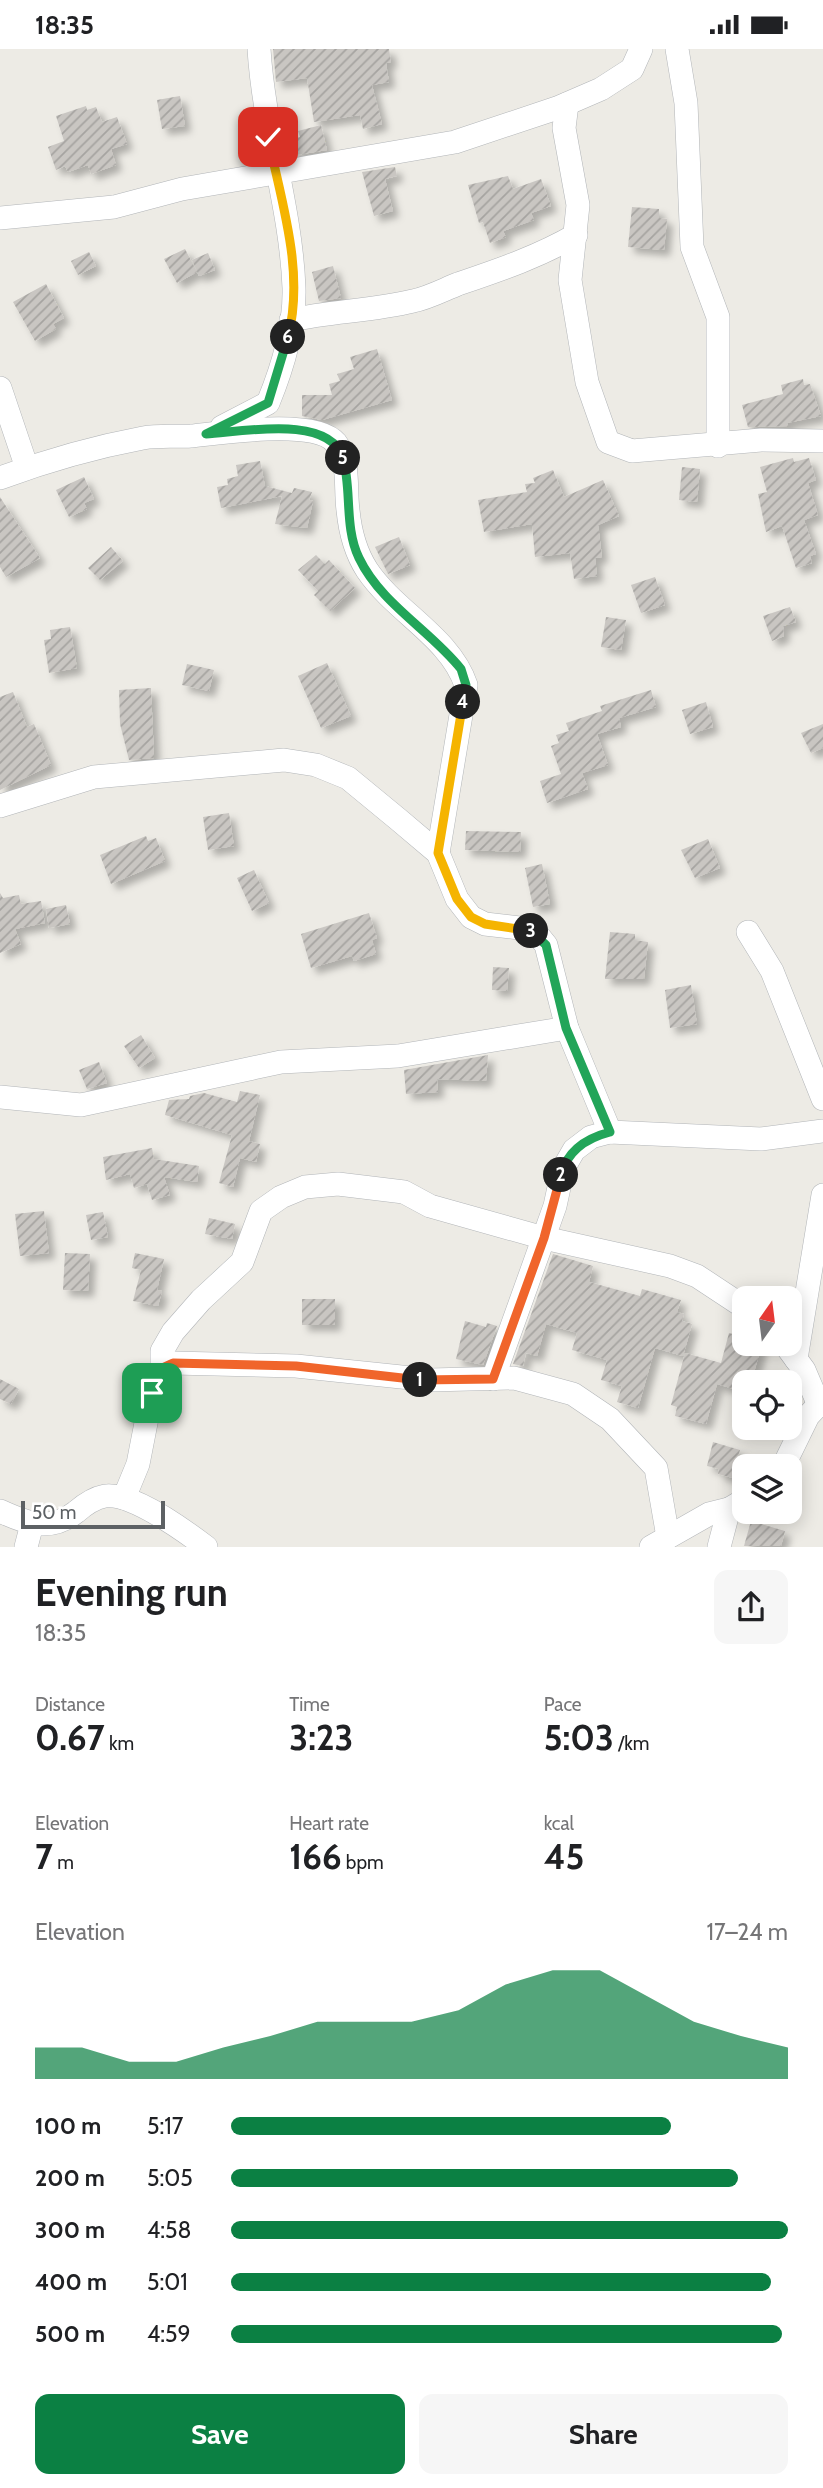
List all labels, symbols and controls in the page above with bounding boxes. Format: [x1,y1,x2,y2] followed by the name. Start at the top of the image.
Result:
[35,9,94,41] text: 18:35
[238,107,298,167] pin
[249,118,287,156] icon: check
[270,319,306,355] pin: 6
[282,325,293,348] text: 6
[326,441,360,475] pin: 5
[337,446,348,469] text: 5
[446,685,480,719] pin: 4
[457,690,468,713] text: 4
[514,913,548,949] pin: 3
[525,919,536,942] text: 3
[544,1157,578,1193] pin: 2
[555,1163,566,1186] text: 2
[732,1286,802,1356] north arrow
[732,1286,802,1524] map controls
[122,1363,182,1423] pin
[402,1363,438,1397] pin: 1
[416,1368,423,1391] text: 1
[732,1370,802,1440] button: locate
[133,1374,171,1412] icon: arrive
[732,1454,802,1524] button: layers
[21,1497,164,1529] scale bar
[32,1501,76,1524] text: 50 m
[35,1569,228,1616] text: Evening run
[714,1570,788,1644] button: share
[35,1619,86,1647] text: 18:35
[35,1693,105,1716] text: Distance
[289,1693,330,1716] text: Time
[544,1693,582,1716] text: Pace
[35,1716,105,1759] text: 0.67
[289,1716,353,1759] text: 3:23
[544,1716,614,1759] text: 5:03
[105,1732,134,1755] text: km
[614,1732,649,1755] text: /km
[35,1812,109,1835] text: Elevation
[289,1812,369,1835] text: Heart rate
[544,1812,574,1835] text: kcal
[35,1835,53,1878] text: 7
[289,1835,342,1878] text: 166
[544,1835,584,1878] text: 45
[53,1851,74,1874] text: m
[342,1851,384,1874] text: bpm
[35,1918,125,1946] text: Elevation
[707,1918,788,1946] text: 17–24 m
[35,2112,101,2140] text: 100 m
[147,2112,183,2140] text: 5:17
[35,2164,105,2192] text: 200 m
[147,2164,193,2192] text: 5:05
[35,2216,105,2244] text: 300 m
[147,2216,191,2244] text: 4:58
[35,2268,107,2296] text: 400 m
[147,2268,188,2296] text: 5:01
[35,2320,105,2348] text: 500 m
[147,2320,191,2348] text: 4:59
[35,2394,405,2474] button: Save
[419,2394,788,2474] button: Share

